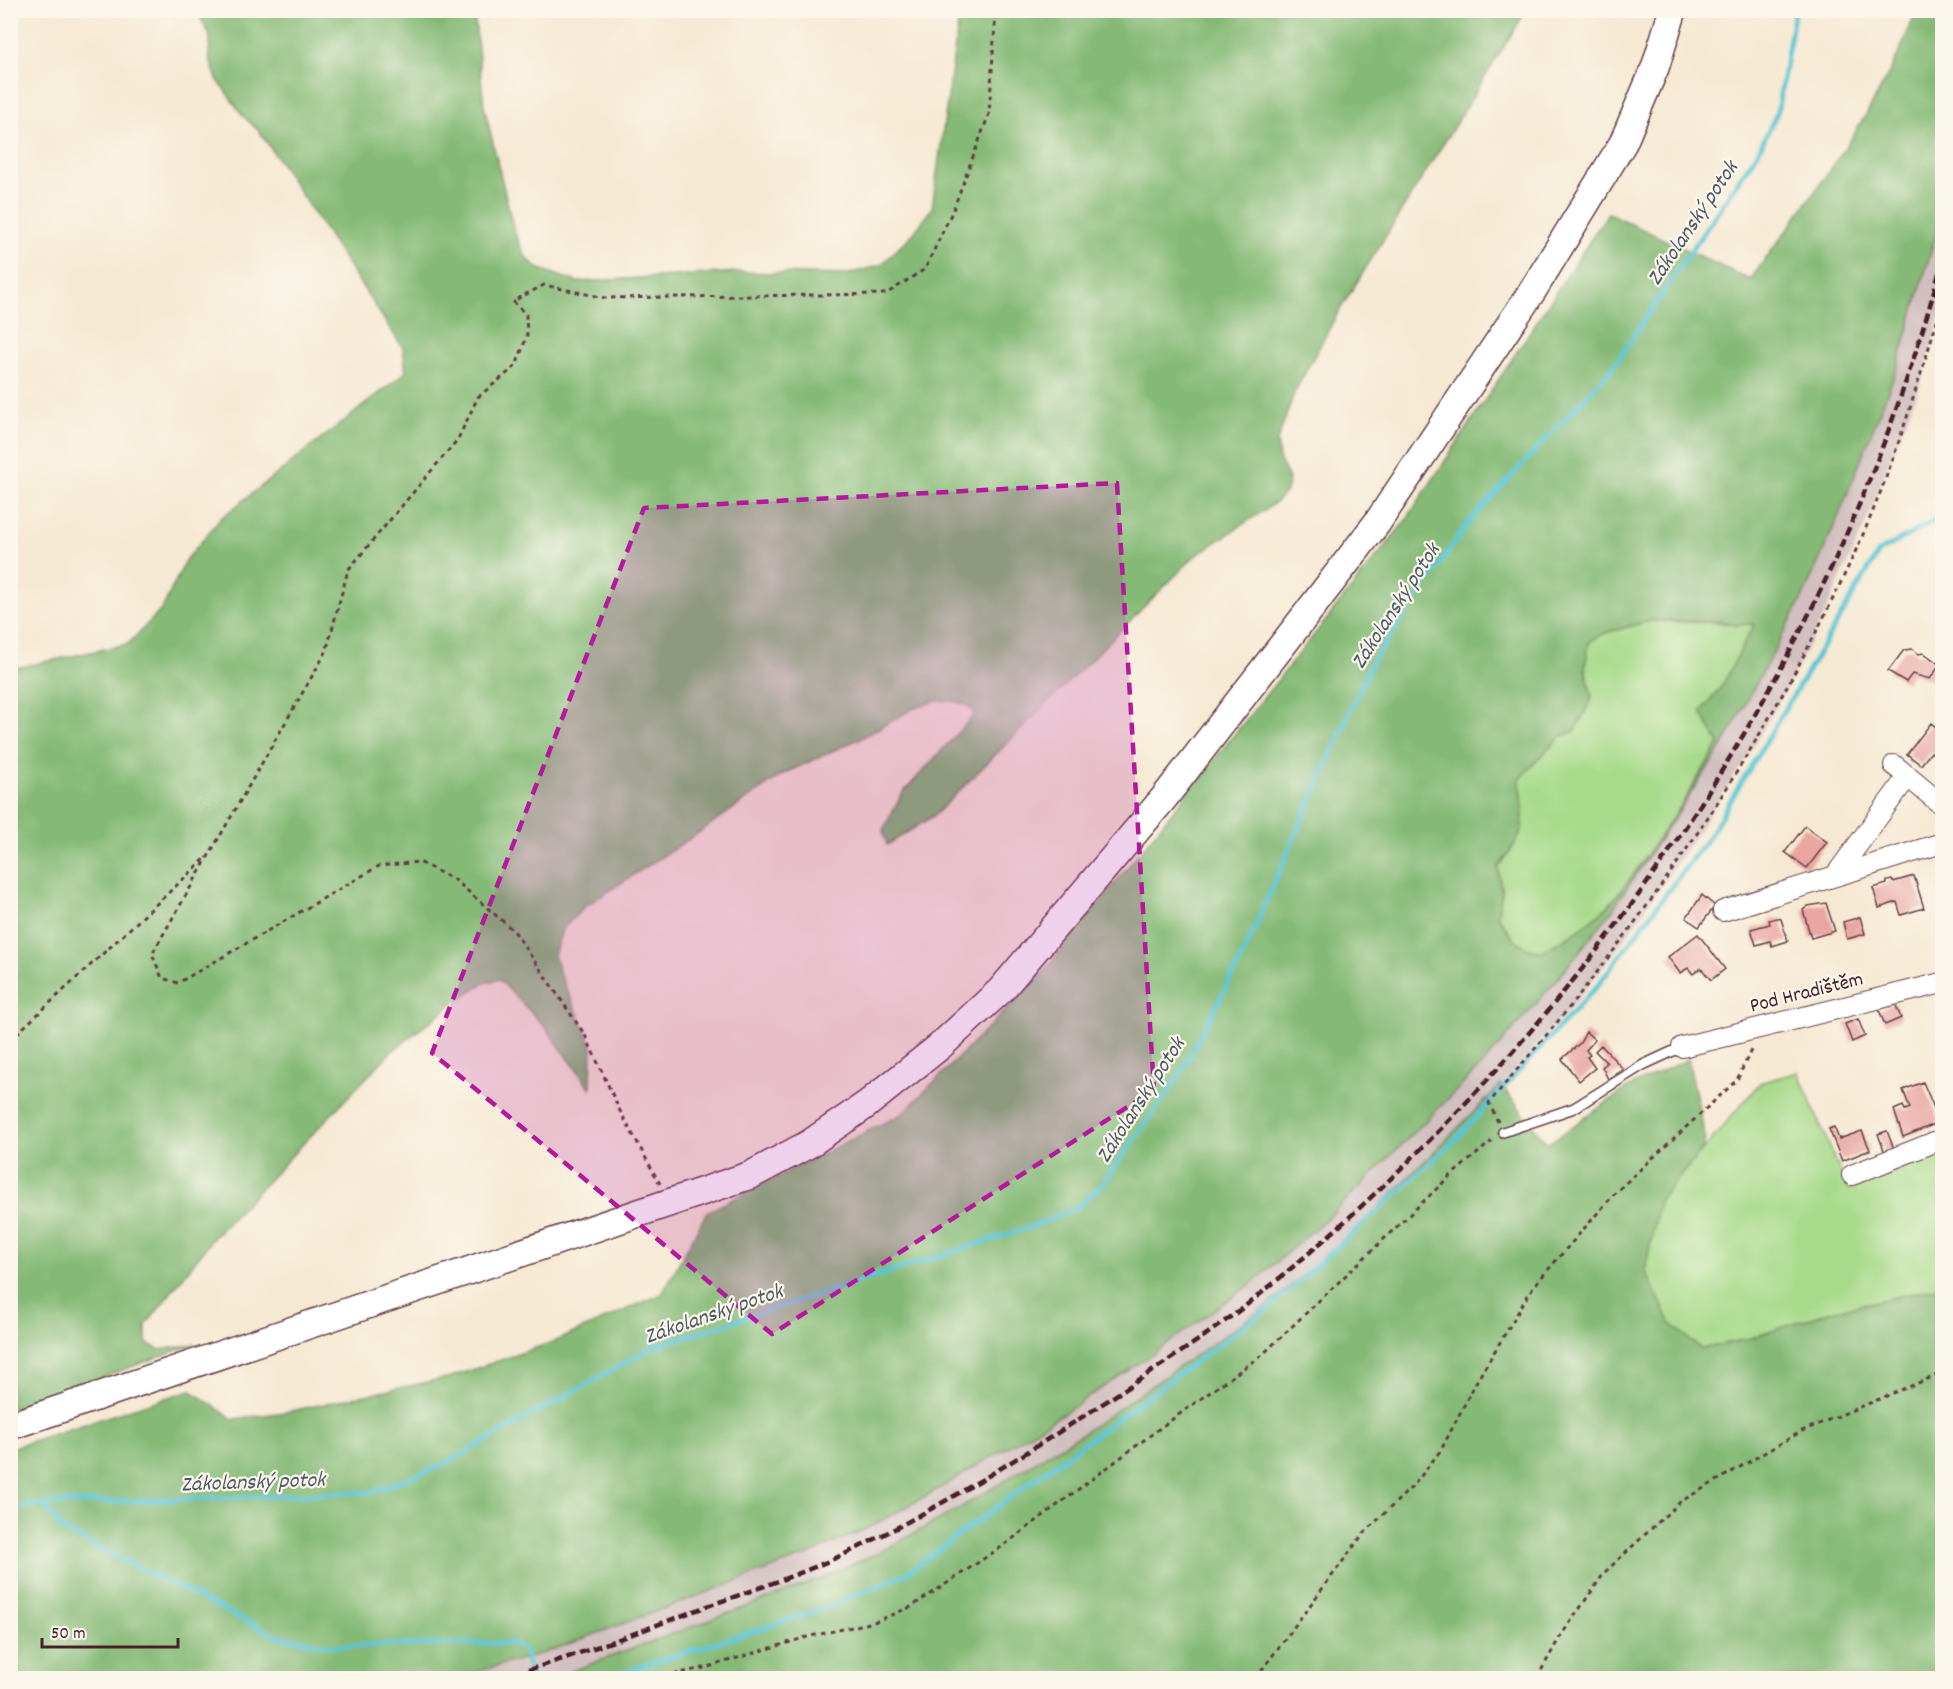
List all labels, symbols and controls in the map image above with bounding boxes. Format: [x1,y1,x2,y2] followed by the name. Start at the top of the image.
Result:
[1641,154,1748,292] water label: Zákolanský potok
[1345,536,1450,676] water label: Zákolanský potok
[1747,965,1867,1022] street label: Pod Hradištěm
[1090,1030,1195,1170] water label: Zákolanský potok
[641,1277,789,1353] water label: Zákolanský potok
[180,1465,328,1502] water label: Zákolanský potok
[42,1611,178,1649] scale bar
[51,1622,86,1647] text: 50 m

